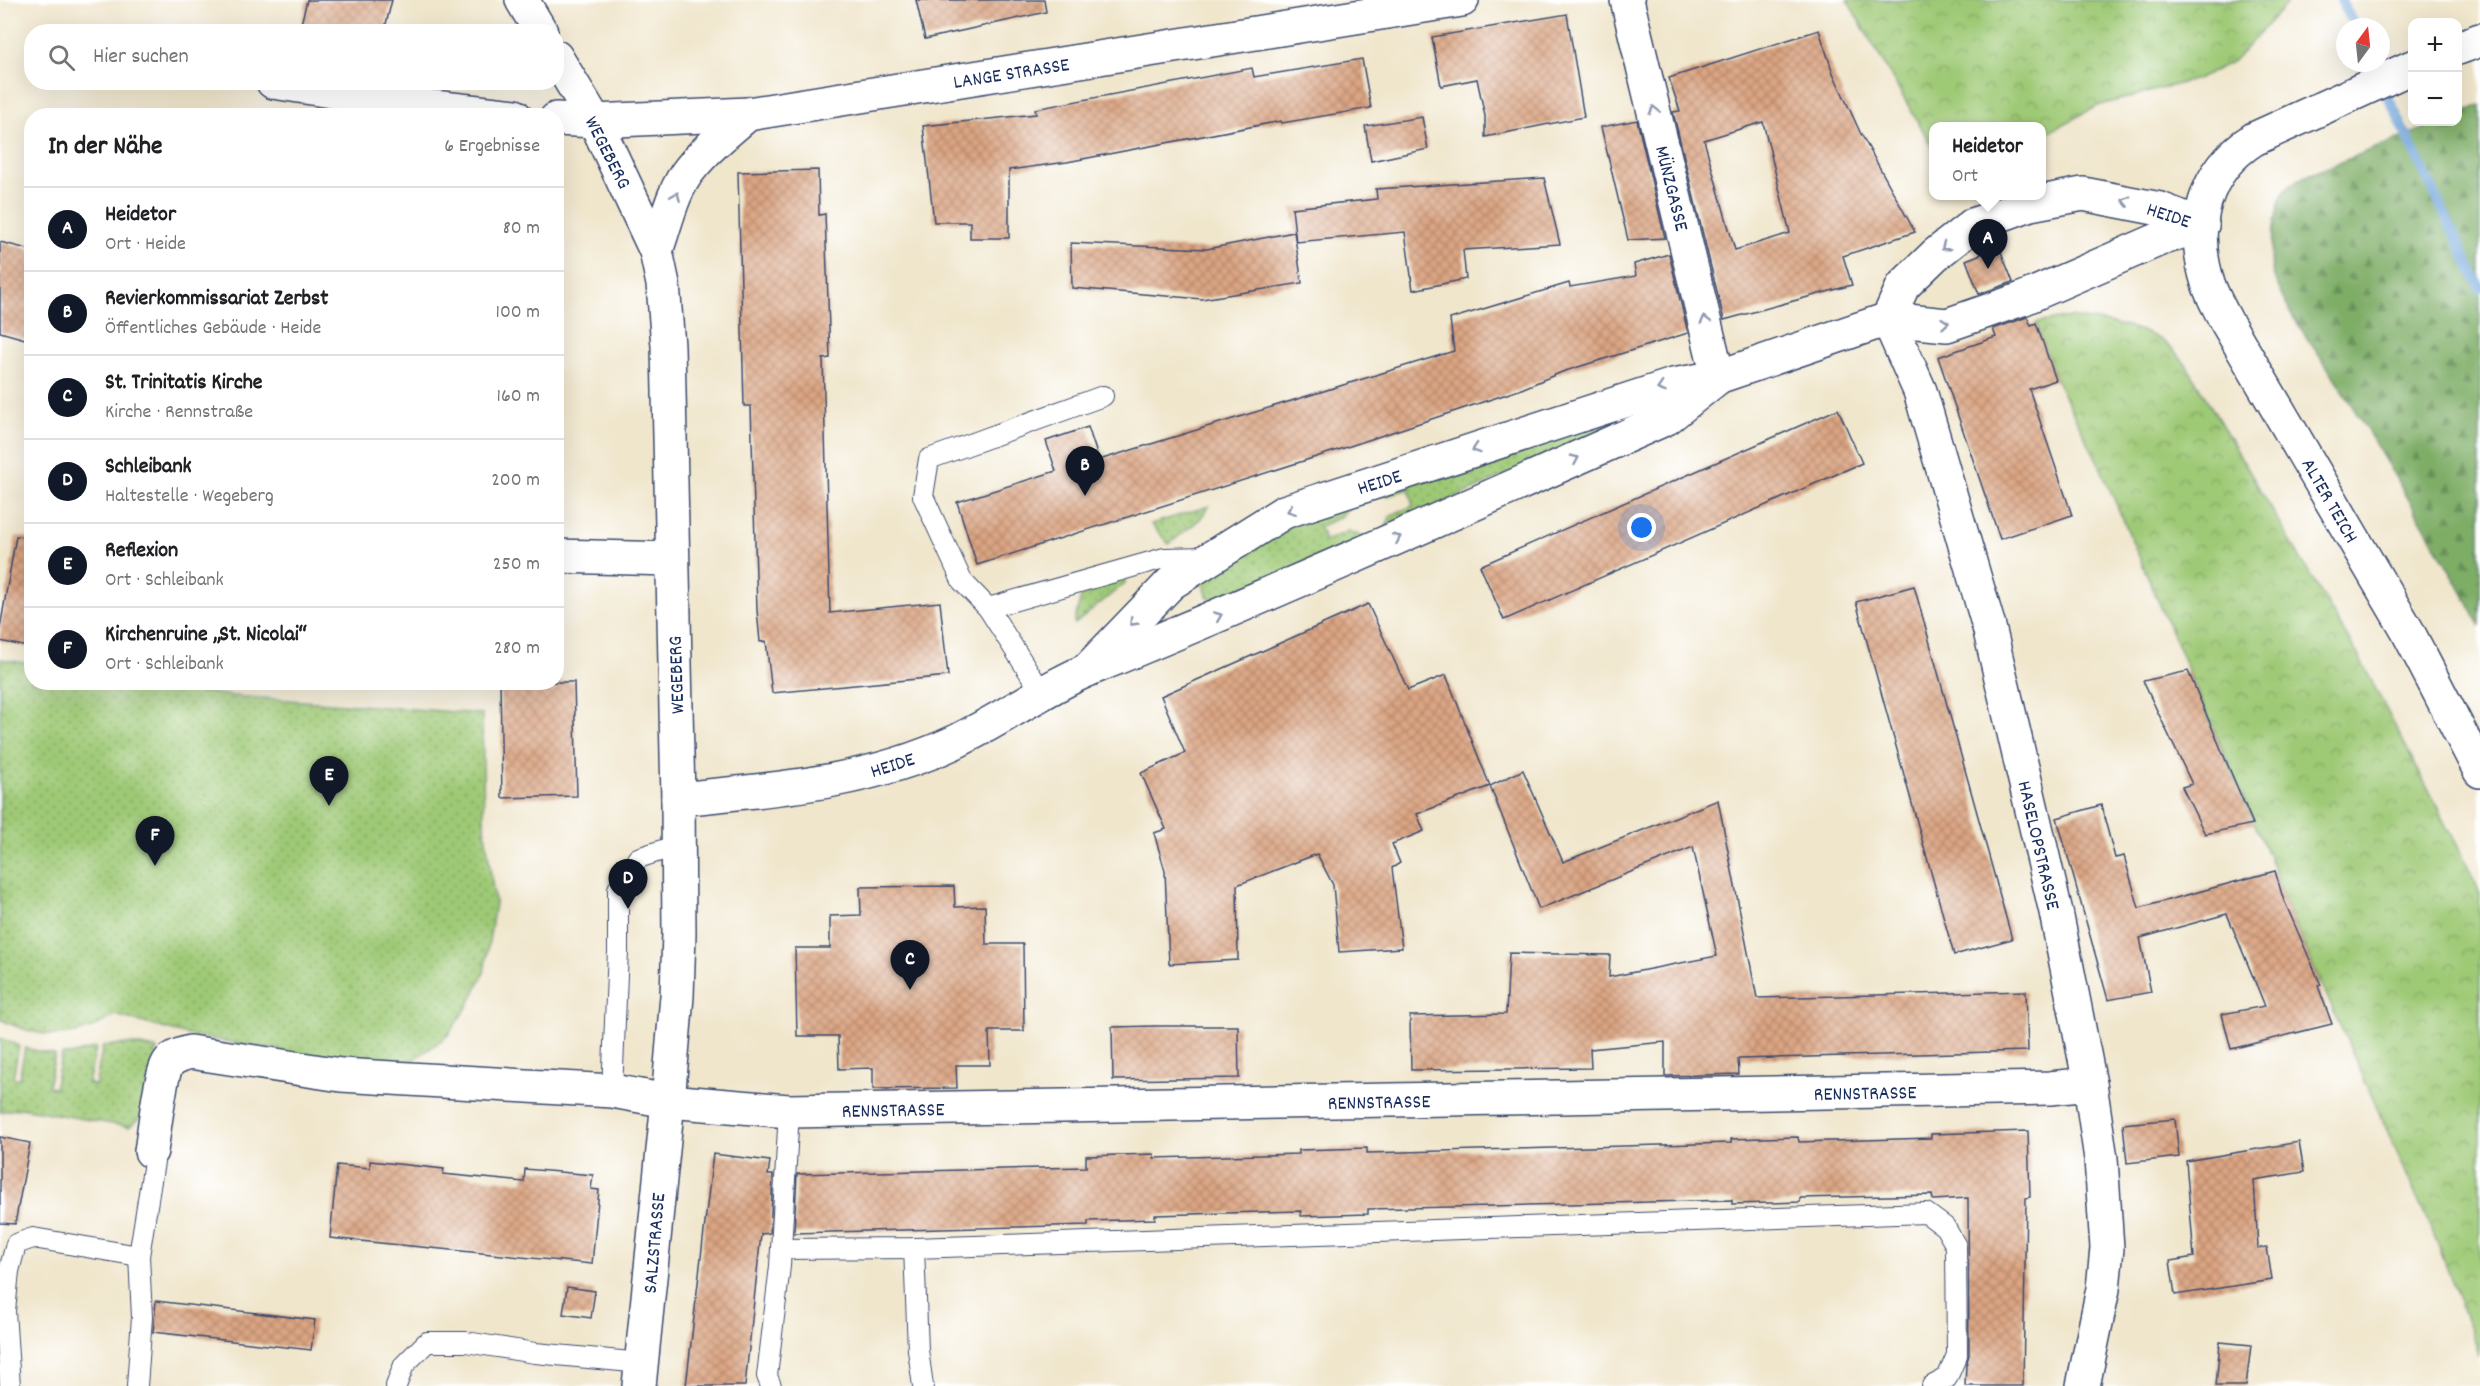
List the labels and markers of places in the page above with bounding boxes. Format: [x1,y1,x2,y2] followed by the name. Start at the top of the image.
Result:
[1968,220,2008,269] pin: A
[1066,446,1104,496] pin: B
[310,756,348,806] pin: E
[136,816,174,866] pin: F
[608,860,648,909] pin: D
[890,940,930,990] pin: C

